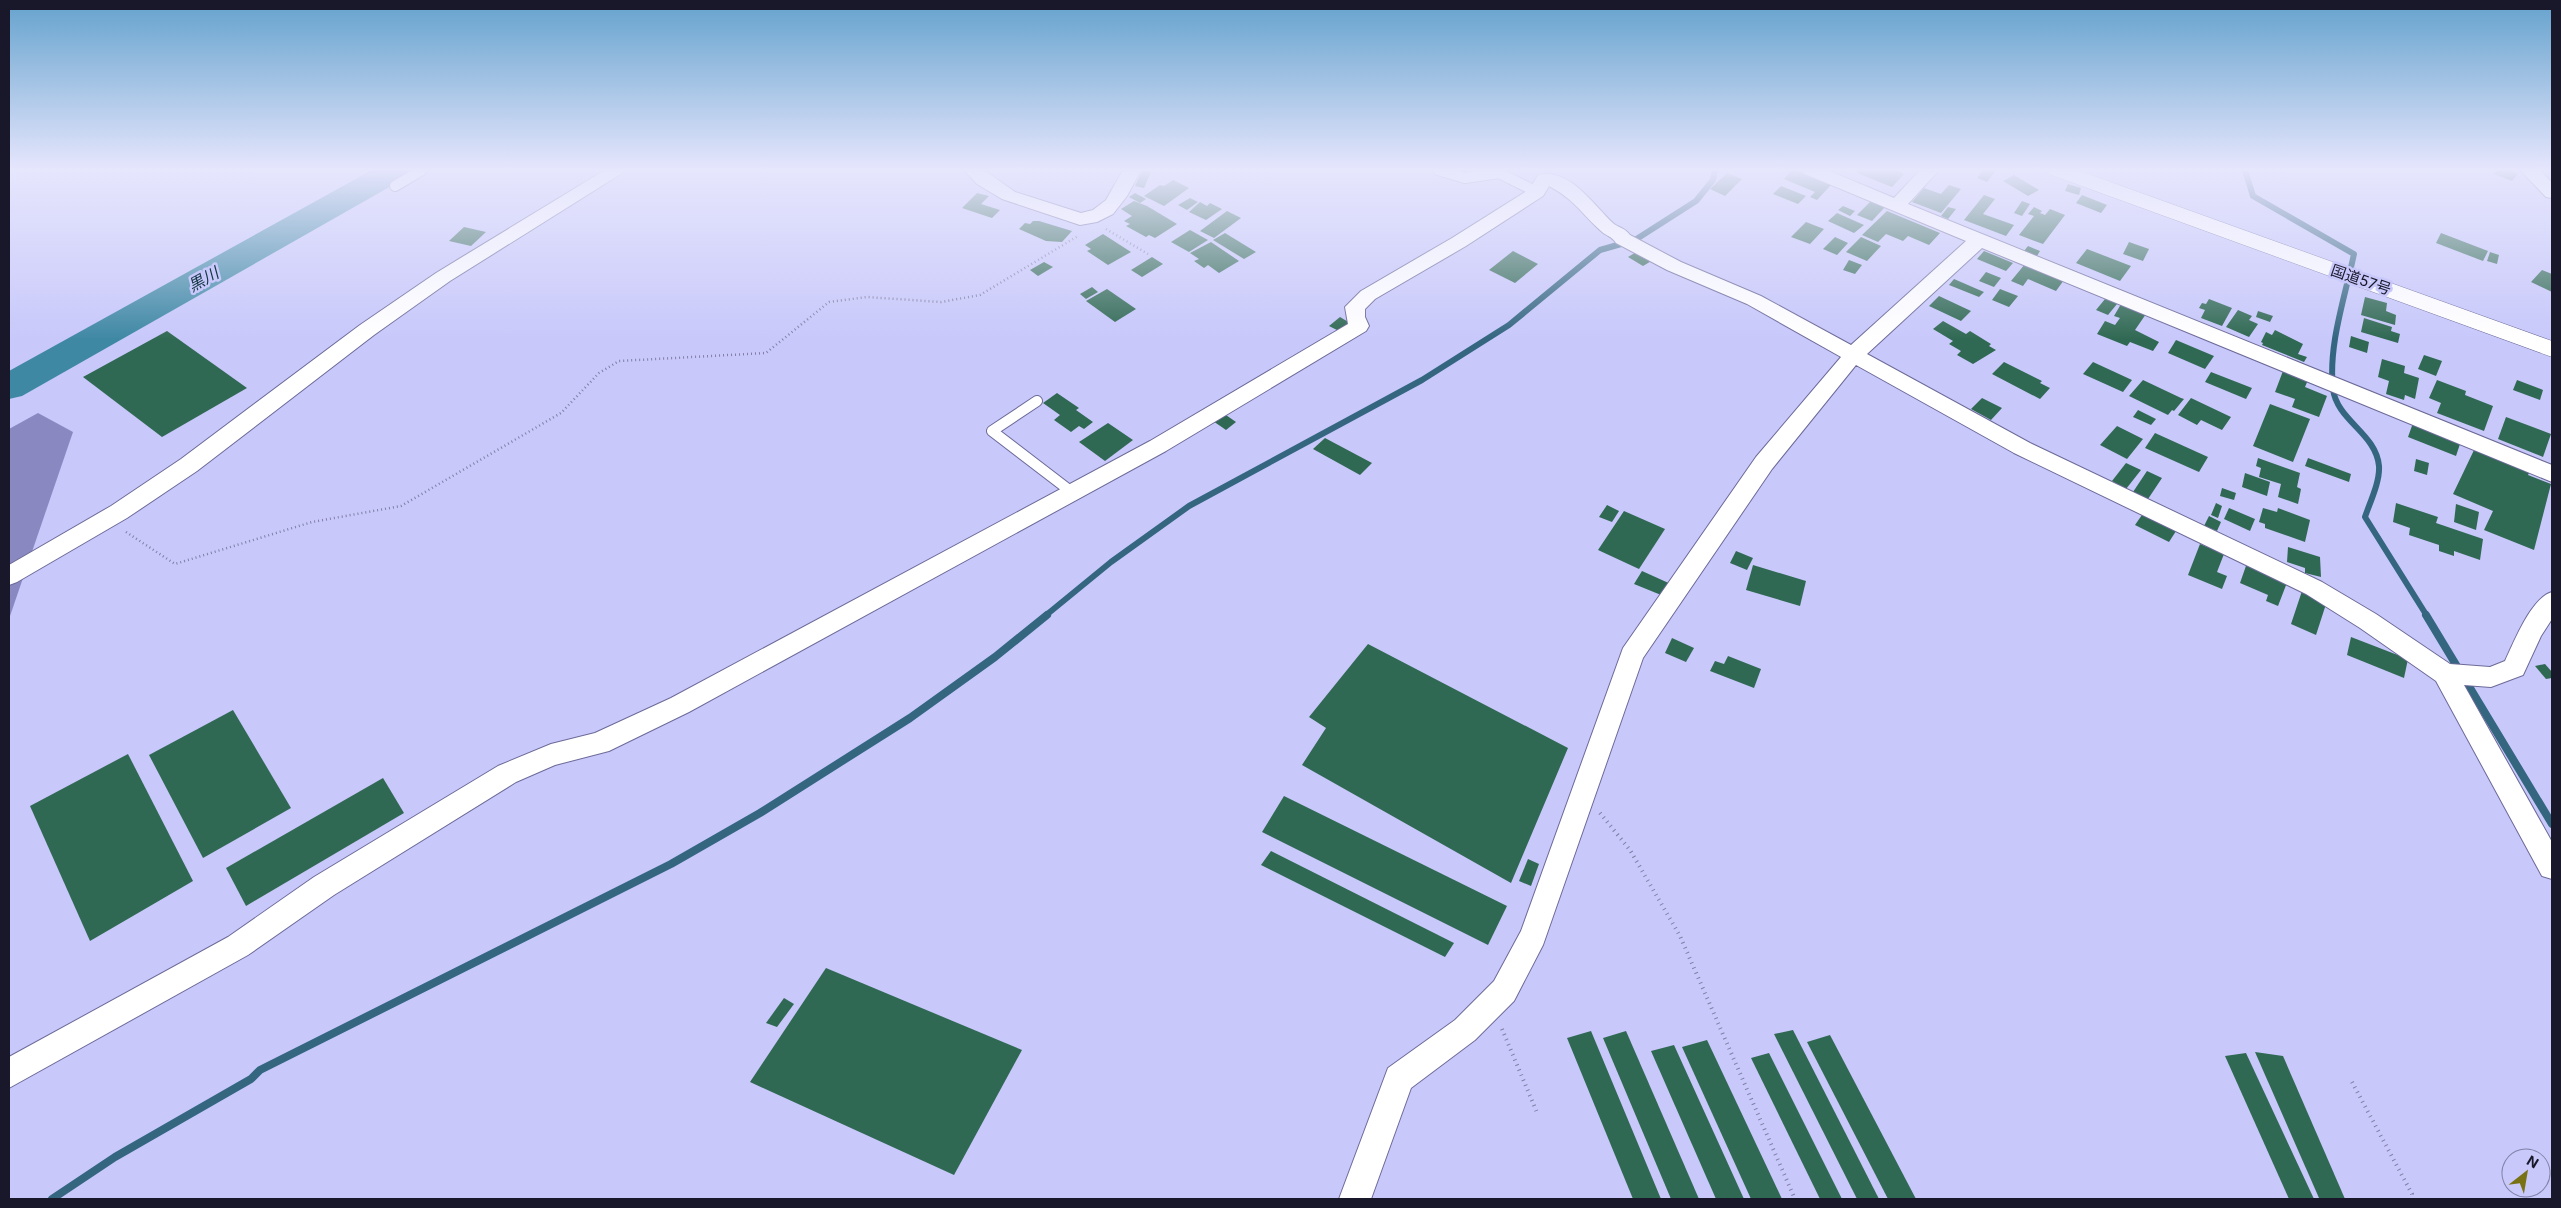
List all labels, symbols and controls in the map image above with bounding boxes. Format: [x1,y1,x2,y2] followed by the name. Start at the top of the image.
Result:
[2328,260,2394,299] street label: 国道57号
[184,262,224,296] water label: 黒川
[2501,1148,2551,1198] north arrow
[2524,1151,2542,1171] text: N

